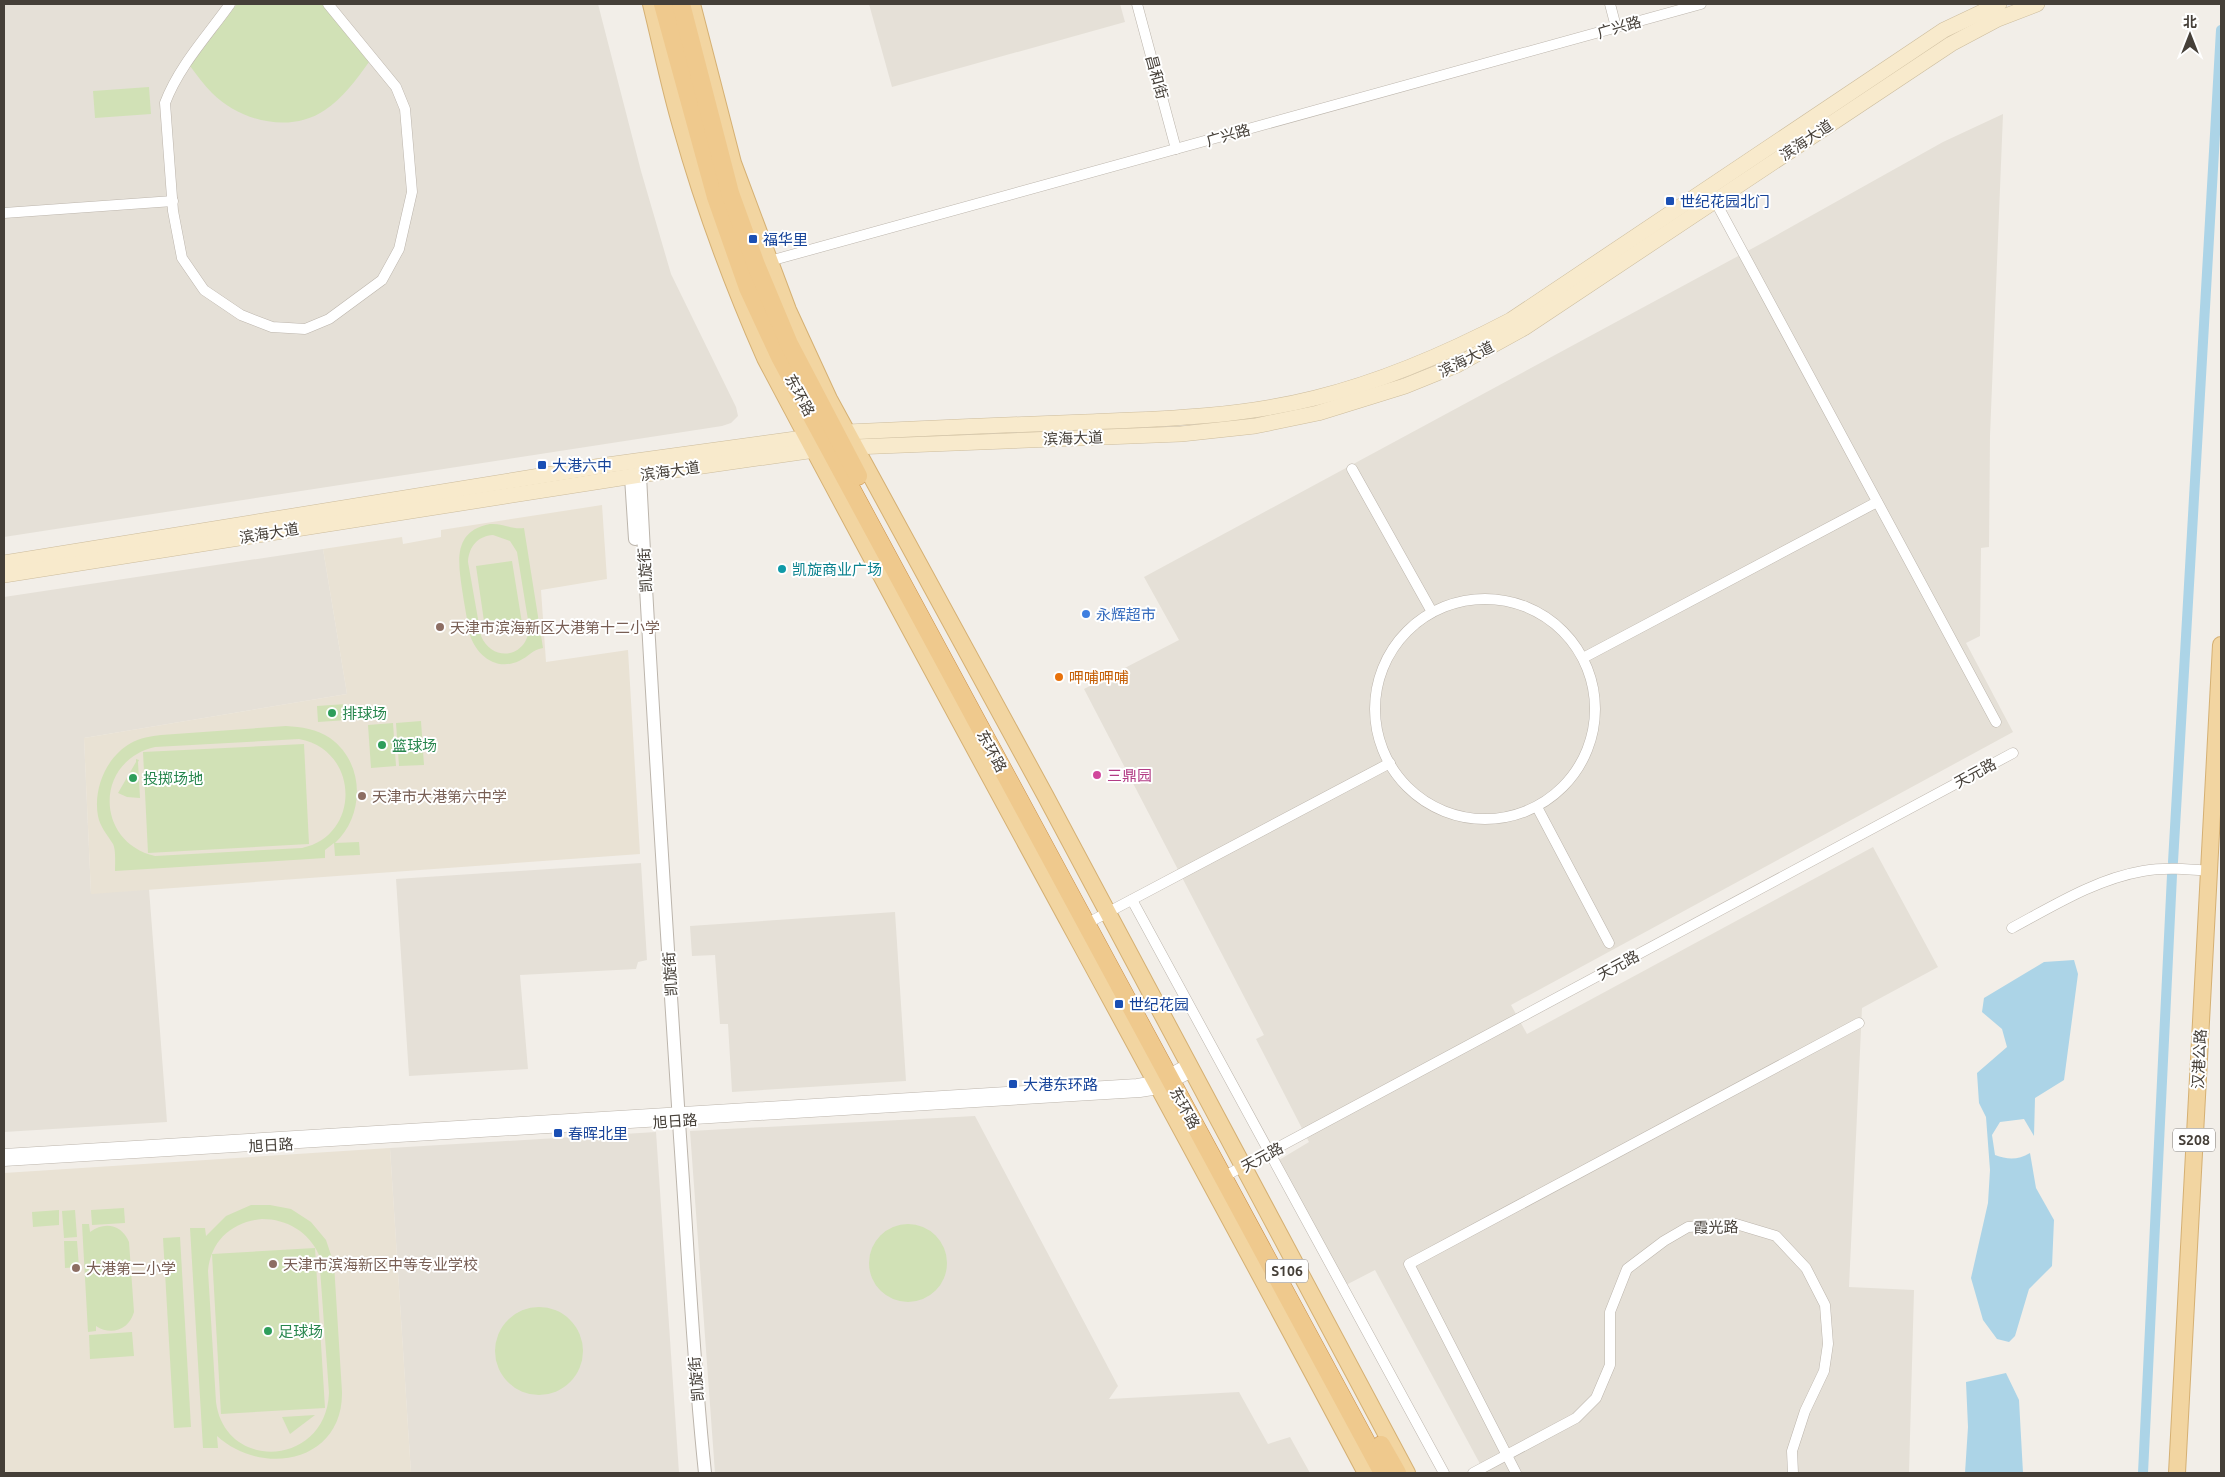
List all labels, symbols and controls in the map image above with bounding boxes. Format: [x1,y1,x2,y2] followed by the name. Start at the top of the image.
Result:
[2165,10,2215,60] north arrow
[1595,13,1643,41] street label: 广兴路
[2183,14,2197,30] text: 北
[1143,53,1171,101] street label: 昌和街
[1776,116,1836,164] street label: 滨海大道
[1204,121,1252,149] street label: 广兴路
[1680,193,1770,210] place label: 世纪花园北门
[1664,195,1676,207] marker: 世纪花园北门
[763,231,808,248] place label: 福华里
[747,233,759,245] marker: 福华里
[1435,338,1497,380] street label: 滨海大道
[782,371,818,419] street label: 东环路
[1043,428,1103,448] street label: 滨海大道
[552,457,612,474] place label: 大港六中
[639,458,701,484] street label: 滨海大道
[536,459,548,471] marker: 大港六中
[238,520,300,546] street label: 滨海大道
[635,547,655,593] street label: 凯旋街
[792,561,882,578] place label: 凯旋商业广场
[776,563,788,575] marker: 凯旋商业广场
[1096,606,1156,623] place label: 永辉超市
[1080,608,1092,620] marker: 永辉超市
[450,619,660,636] place label: 天津市滨海新区大港第十二小学
[434,621,446,633] marker: 天津市滨海新区大港第十二小学
[1069,669,1129,686] place label: 呷哺呷哺
[1053,671,1065,683] marker: 呷哺呷哺
[342,705,387,722] place label: 排球场
[326,707,338,719] marker: 排球场
[974,727,1010,775] street label: 东环路
[392,737,437,754] place label: 篮球场
[376,739,388,751] marker: 篮球场
[1951,755,1999,791] street label: 天元路
[1107,767,1152,784] place label: 三鼎园
[1091,769,1103,781] marker: 三鼎园
[143,770,203,787] place label: 投掷场地
[127,772,139,784] marker: 投掷场地
[372,788,507,805] place label: 天津市大港第六中学
[356,790,368,802] marker: 天津市大港第六中学
[1594,947,1642,983] street label: 天元路
[660,951,680,997] street label: 凯旋街
[1129,996,1189,1013] place label: 世纪花园
[1113,998,1125,1010] marker: 世纪花园
[2189,1029,2209,1089] street label: 汉港公路
[1023,1076,1098,1093] place label: 大港东环路
[1007,1078,1019,1090] marker: 大港东环路
[1167,1084,1203,1132] street label: 东环路
[652,1111,698,1131] street label: 旭日路
[568,1125,628,1142] place label: 春晖北里
[552,1127,564,1139] marker: 春晖北里
[2173,1128,2215,1152] road number: S208
[248,1135,294,1155] street label: 旭日路
[1238,1139,1286,1175] street label: 天元路
[1693,1218,1739,1236] street label: 霞光路
[283,1256,478,1273] place label: 天津市滨海新区中等专业学校
[267,1258,279,1270] marker: 天津市滨海新区中等专业学校
[86,1260,176,1277] place label: 大港第二小学
[1266,1260,1308,1282] road number: S106
[70,1262,82,1274] marker: 大港第二小学
[278,1323,323,1340] place label: 足球场
[262,1325,274,1337] marker: 足球场
[686,1356,706,1402] street label: 凯旋街

